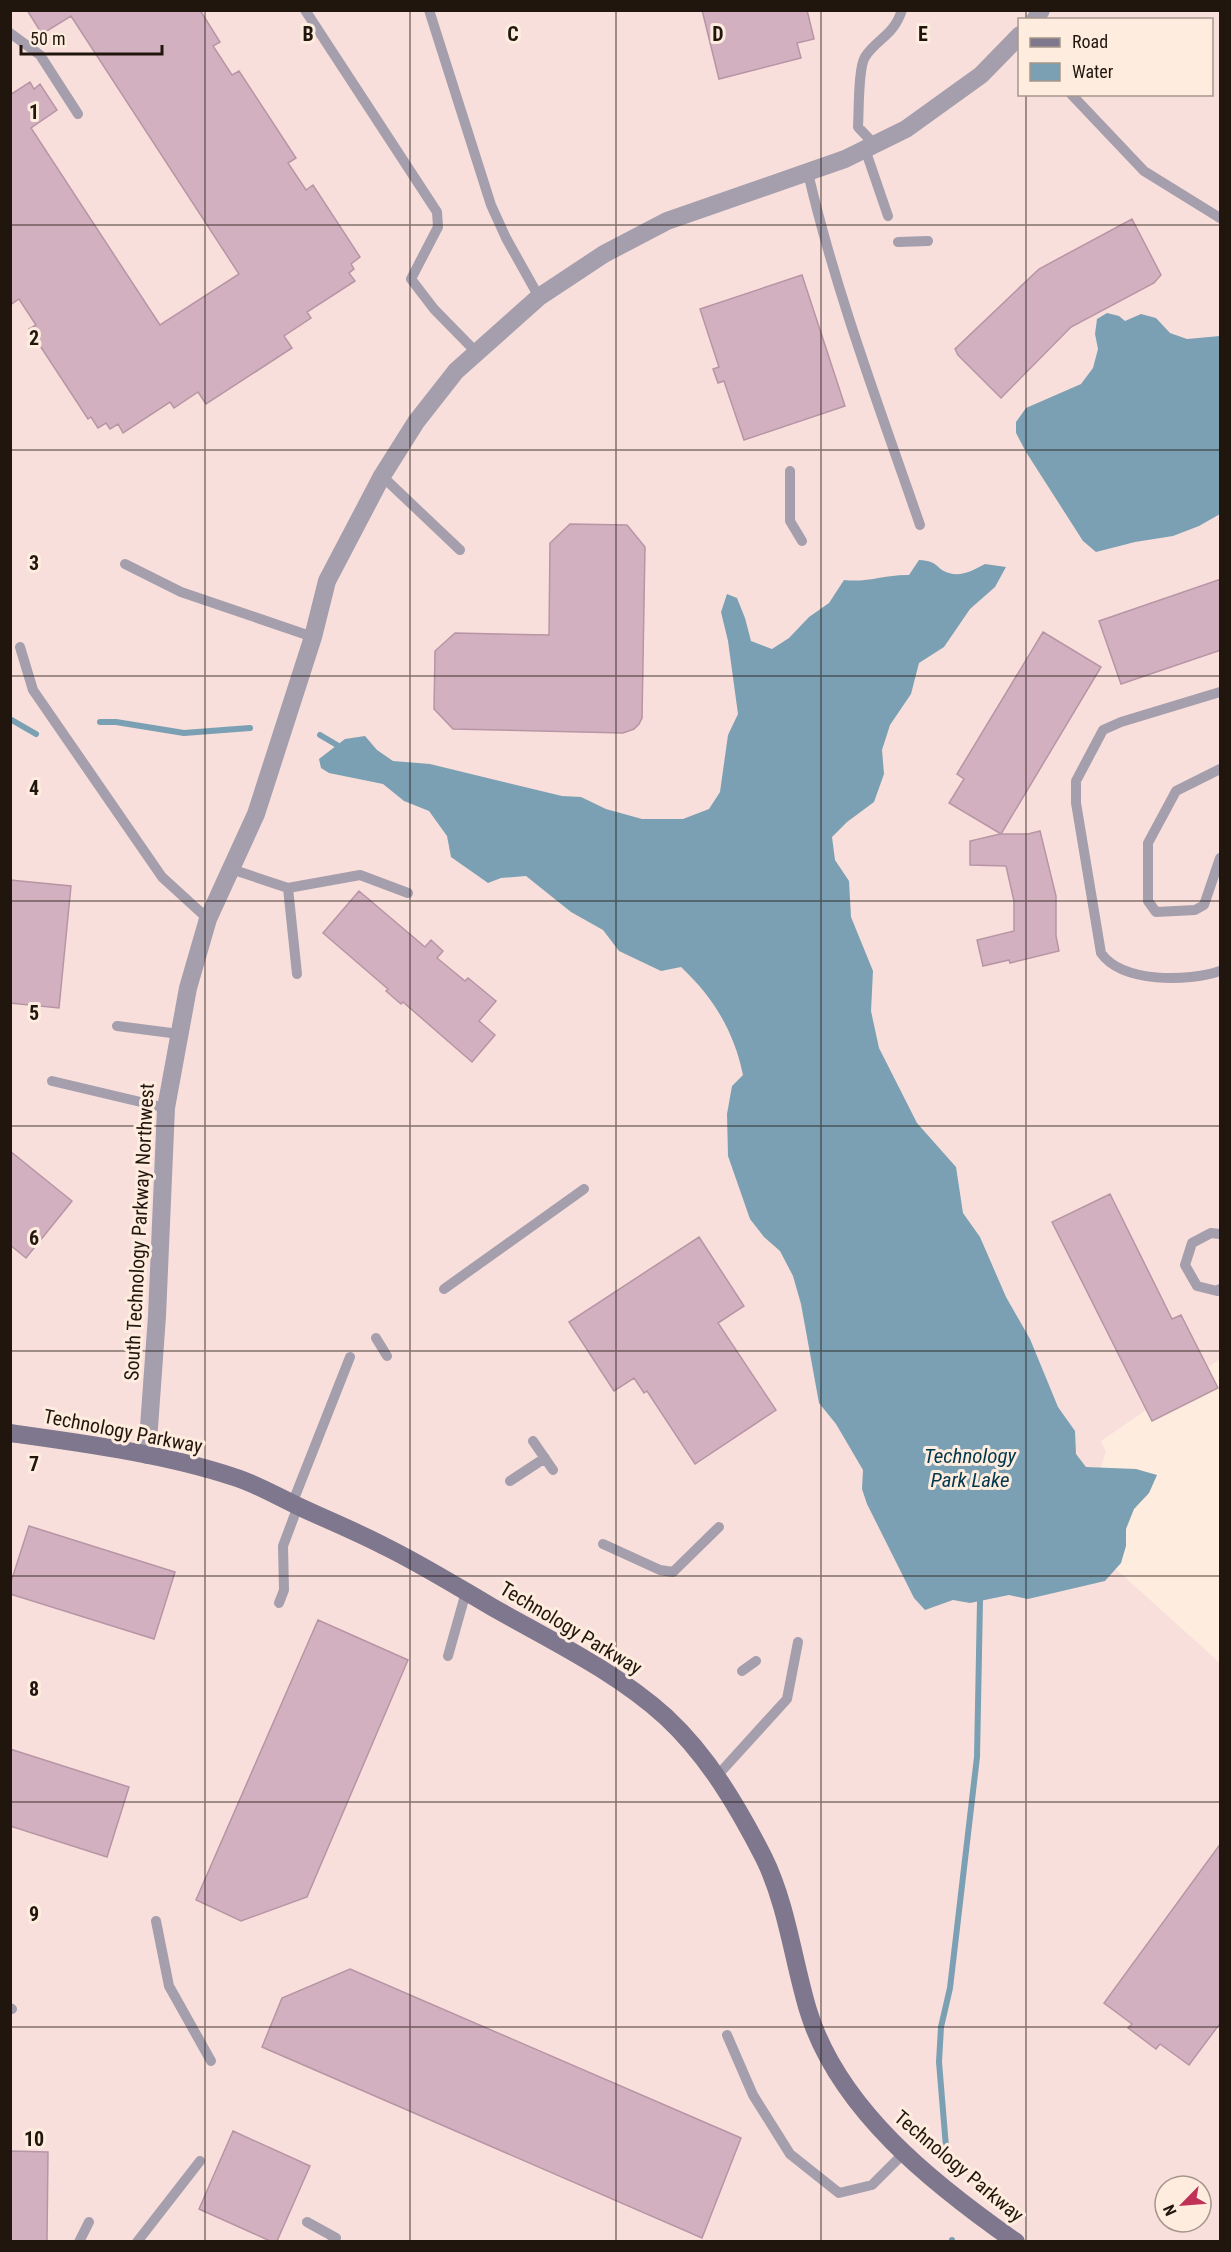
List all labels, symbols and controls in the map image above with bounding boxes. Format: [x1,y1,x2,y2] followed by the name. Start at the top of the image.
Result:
[21,18,162,56] scale bar
[1018,18,1213,96] legend
[302,22,314,46] text: B
[507,22,519,46] text: C
[712,22,724,46] text: D
[918,22,928,46] text: E
[30,28,65,49] text: 50 m
[1072,31,1108,52] text: Road
[1072,61,1114,82] text: Water
[29,100,39,124] text: 1
[29,326,39,350] text: 2
[29,551,39,575] text: 3
[29,776,39,800] text: 4
[29,1001,39,1025] text: 5
[119,1083,159,1381] street label: South Technology Parkway Northwest
[29,1226,39,1250] text: 6
[42,1404,204,1458] street label: Technology Parkway
[924,1444,1016,1492] water label: Technology Park Lake
[29,1452,39,1476] text: 7
[496,1576,646,1680] street label: Technology Parkway
[29,1677,39,1701] text: 8
[29,1902,39,1926] text: 9
[890,2105,1028,2227] street label: Technology Parkway
[24,2127,44,2151] text: 10
[1153,2174,1213,2234] north arrow
[1159,2202,1181,2219] text: N

